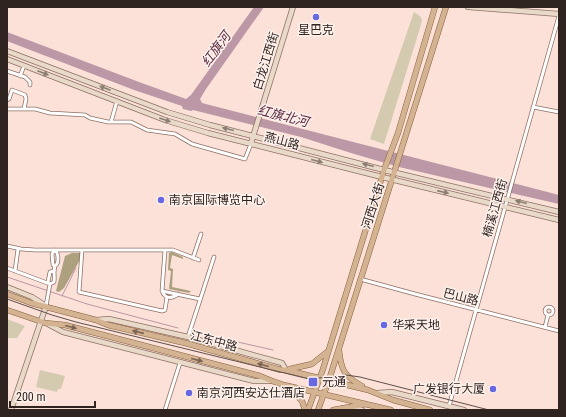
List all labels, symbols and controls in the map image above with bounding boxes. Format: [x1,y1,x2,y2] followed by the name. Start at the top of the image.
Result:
[311,12,321,22] marker: 星巴克
[298,23,334,37] place label: 星巴克
[198,26,235,69] water label: 红旗河
[251,30,281,92] street label: 白龙江西街
[38,70,50,76] one-way arrow
[99,85,111,91] one-way arrow
[256,102,313,130] water label: 红旗北河
[159,117,171,123] one-way arrow
[222,126,234,132] one-way arrow
[263,130,301,152] street label: 燕山路
[311,158,324,164] one-way arrow
[361,162,374,168] one-way arrow
[480,177,510,239] street label: 楠溪江西街
[359,181,387,231] street label: 河西大街
[437,189,450,195] one-way arrow
[169,193,265,207] place label: 南京国际博览中心
[156,195,166,205] marker: 南京国际博览中心
[515,199,527,205] one-way arrow
[442,286,480,308] street label: 巴山路
[392,318,440,332] place label: 华采天地
[379,320,389,330] marker: 华采天地
[65,324,78,330] one-way arrow
[189,328,239,354] street label: 江东中路
[131,329,143,335] one-way arrow
[191,357,203,363] one-way arrow
[257,362,269,368] one-way arrow
[322,375,346,389] place label: 元通
[307,376,319,388] marker: 元通
[413,382,485,396] place label: 广发银行大厦
[10,383,95,409] scale bar
[488,384,498,394] marker: 广发银行大厦
[197,386,305,400] place label: 南京河西安达仕酒店
[184,388,194,398] marker: 南京河西安达仕酒店
[16,390,46,404] text: 200 m

